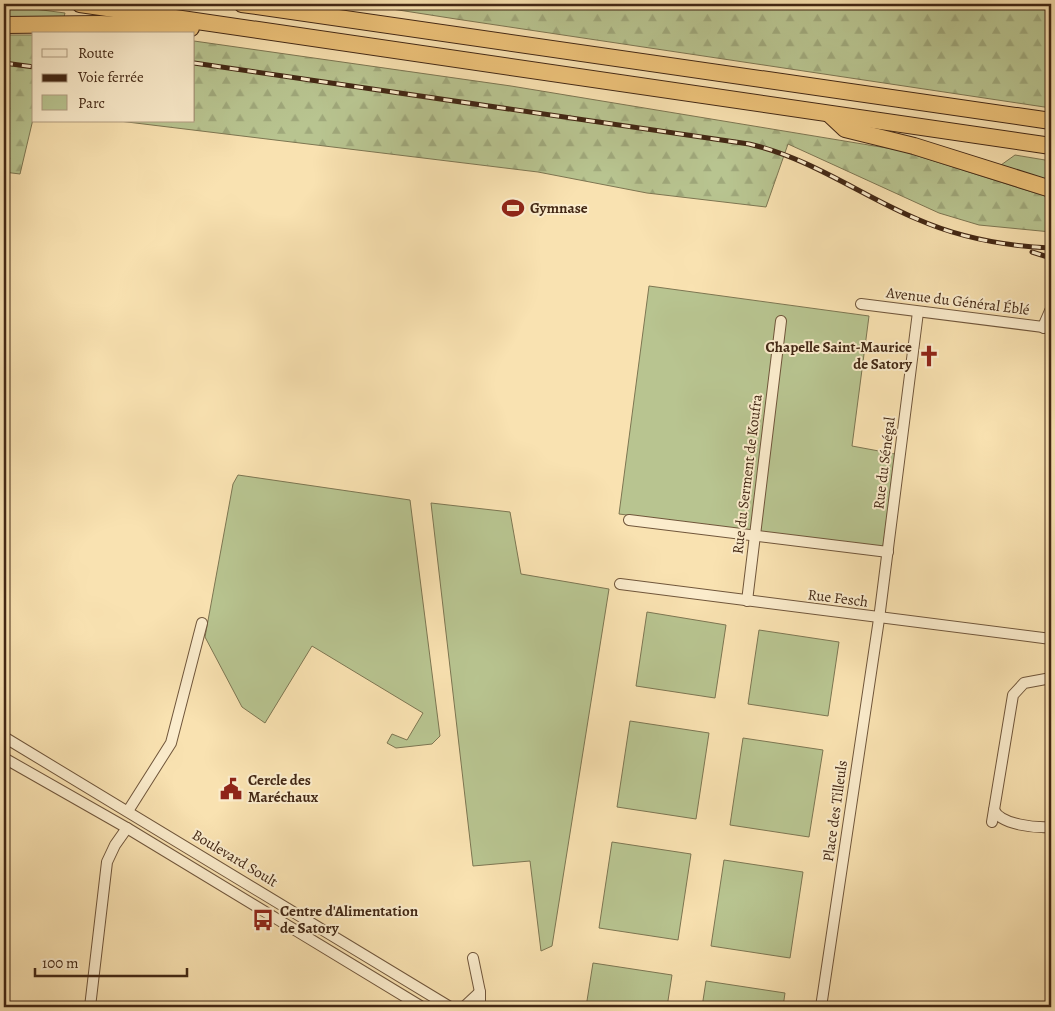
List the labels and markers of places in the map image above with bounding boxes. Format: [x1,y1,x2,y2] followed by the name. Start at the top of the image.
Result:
[500,195,526,221] sports icon: Gymnase
[530,198,588,218] place label: Gymnase
[766,337,913,374] place label: Chapelle Saint-Maurice de Satory
[916,343,942,369] church icon: Chapelle Saint-Maurice de Satory
[248,770,319,807] place label: Cercle des Maréchaux
[218,776,244,802] public building icon: Cercle des Maréchaux
[280,901,419,938] place label: Centre d'Alimentation de Satory
[250,907,276,933] bus stop icon: Centre d'Alimentation de Satory

